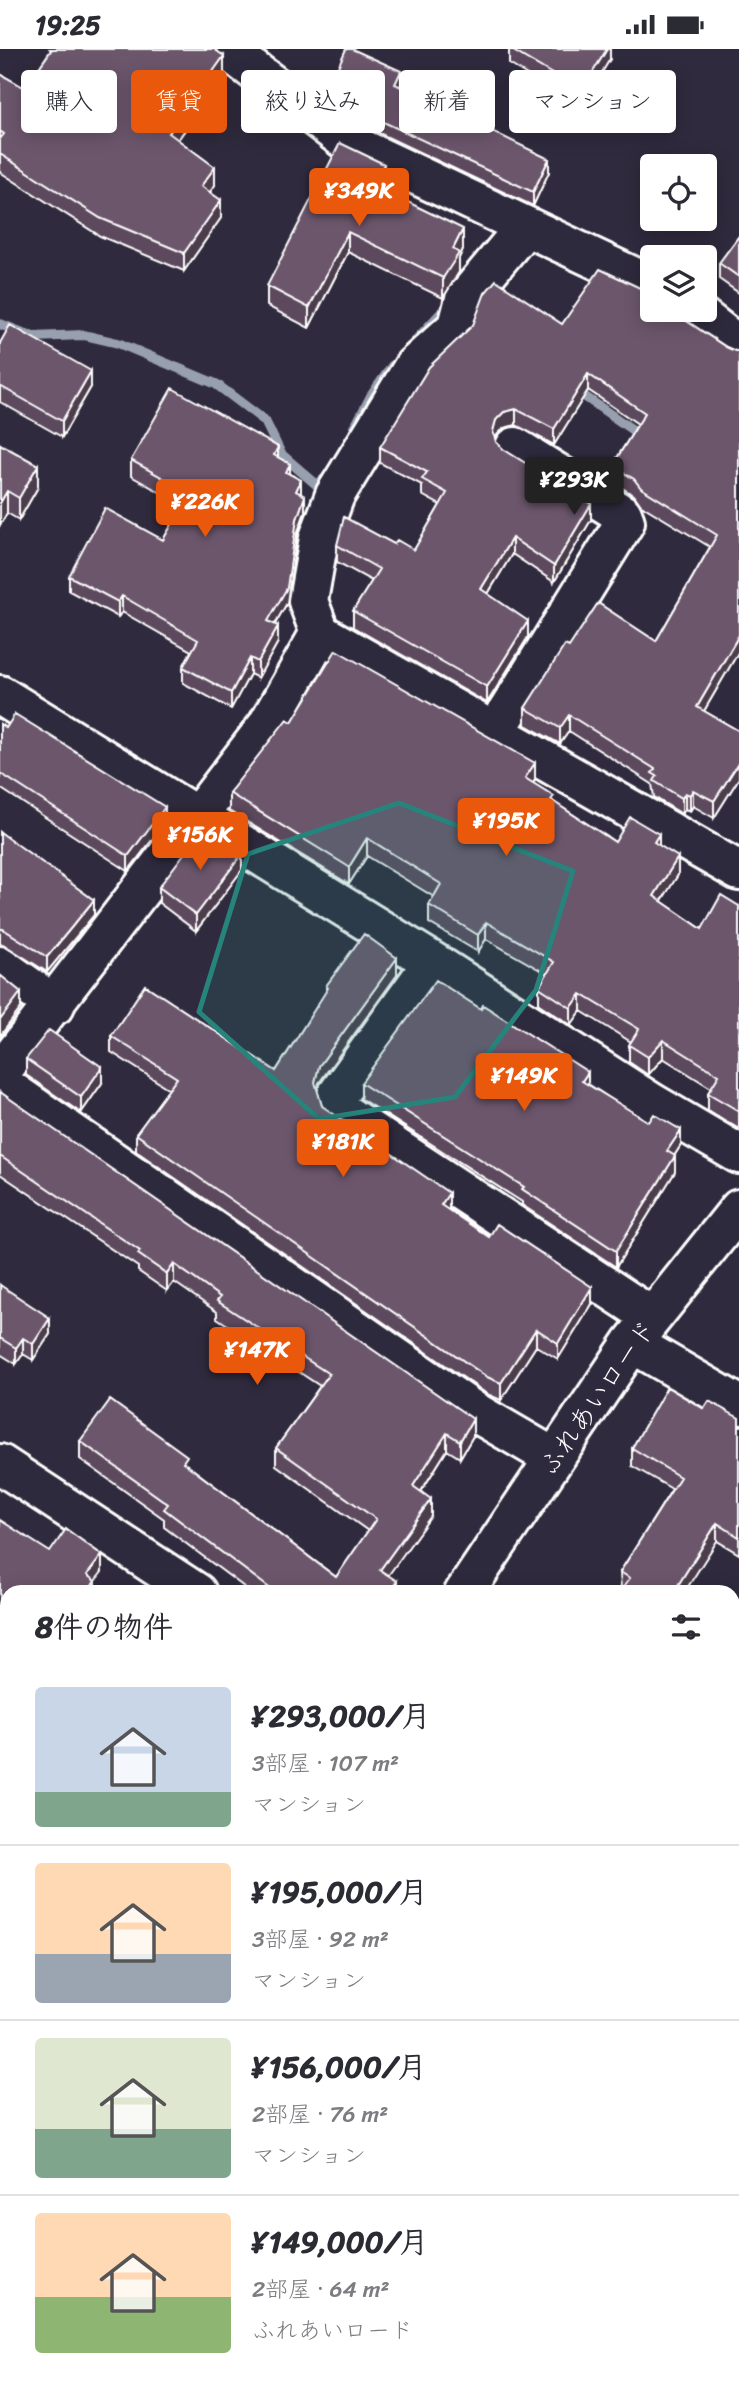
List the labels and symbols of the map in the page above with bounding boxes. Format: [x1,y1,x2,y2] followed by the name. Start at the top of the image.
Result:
[310,169,408,228] pin: ¥349K
[525,457,623,517] pin: ¥293K
[156,479,254,539] pin: ¥226K
[457,799,555,858] pin: ¥195K
[151,813,249,872] pin: ¥156K
[475,1053,573,1113] pin: ¥149K
[294,1119,392,1179] pin: ¥181K
[526,1309,668,1485] street label: ふれあいロード
[208,1327,306,1387] pin: ¥147K

